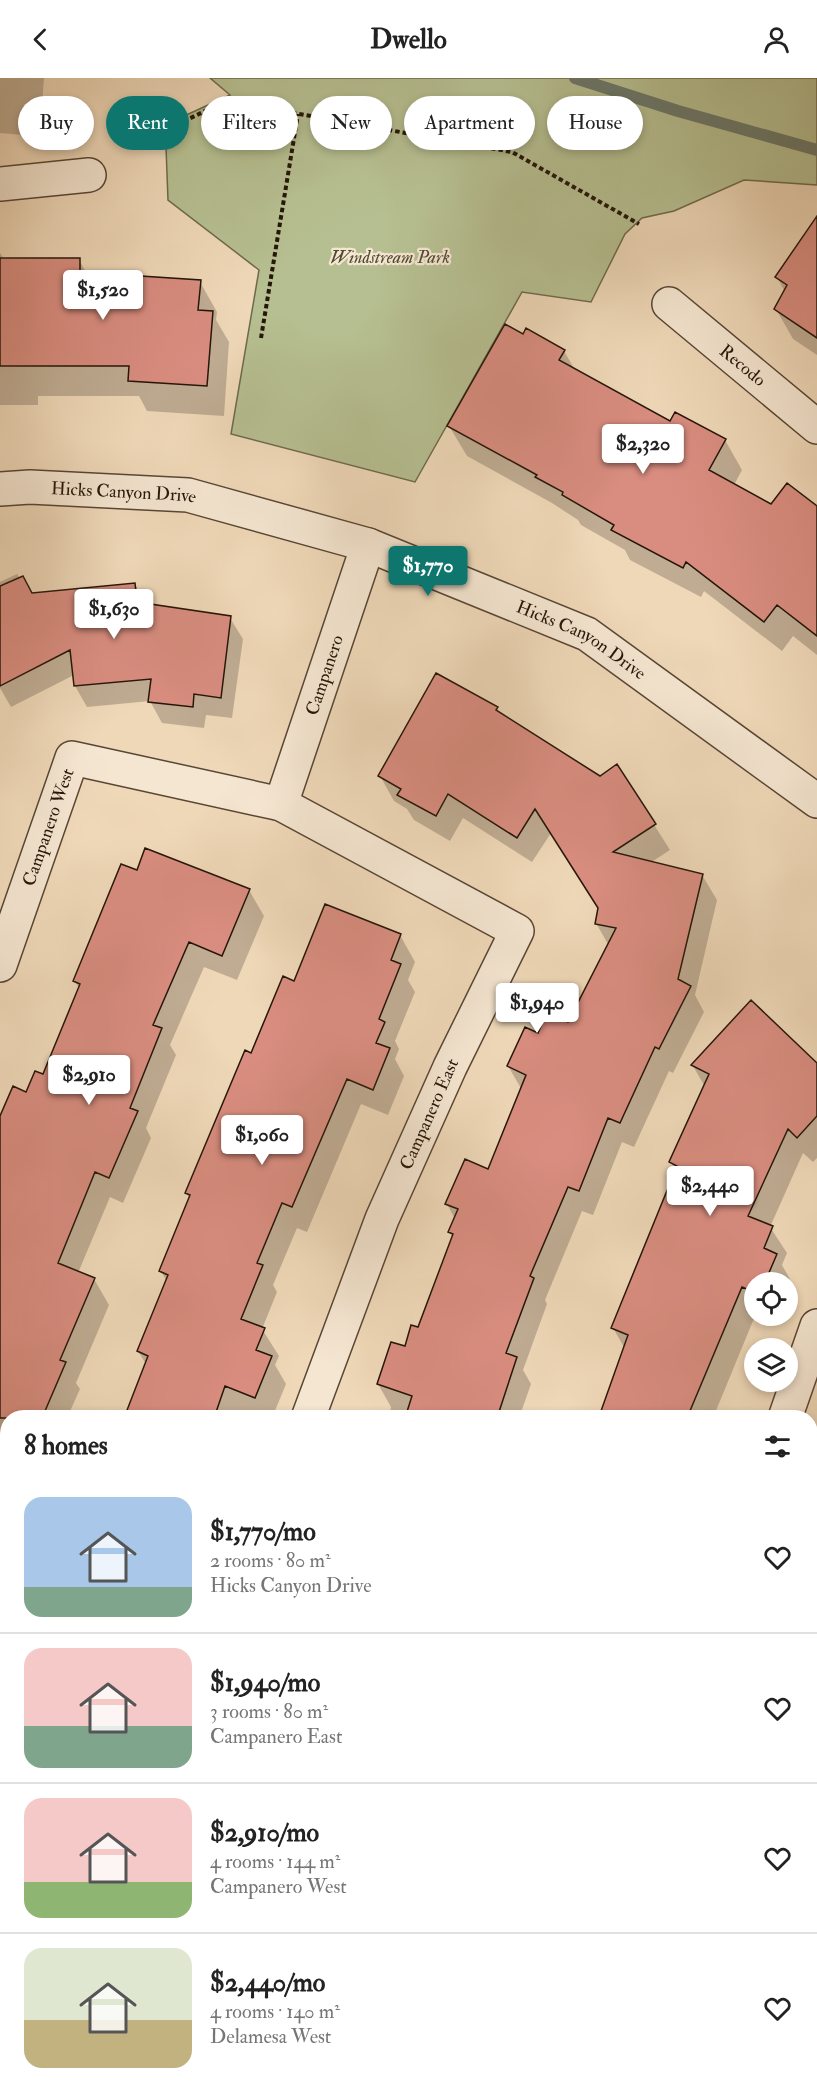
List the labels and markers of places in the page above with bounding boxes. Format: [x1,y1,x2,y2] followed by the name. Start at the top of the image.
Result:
[54,270,152,321] pin: $1,520
[594,424,692,475] pin: $2,320
[379,546,477,597] pin: $1,770
[65,589,163,640] pin: $1,630
[488,983,586,1034] pin: $1,940
[40,1055,138,1106] pin: $2,910
[213,1115,311,1166] pin: $1,060
[661,1166,759,1217] pin: $2,440

